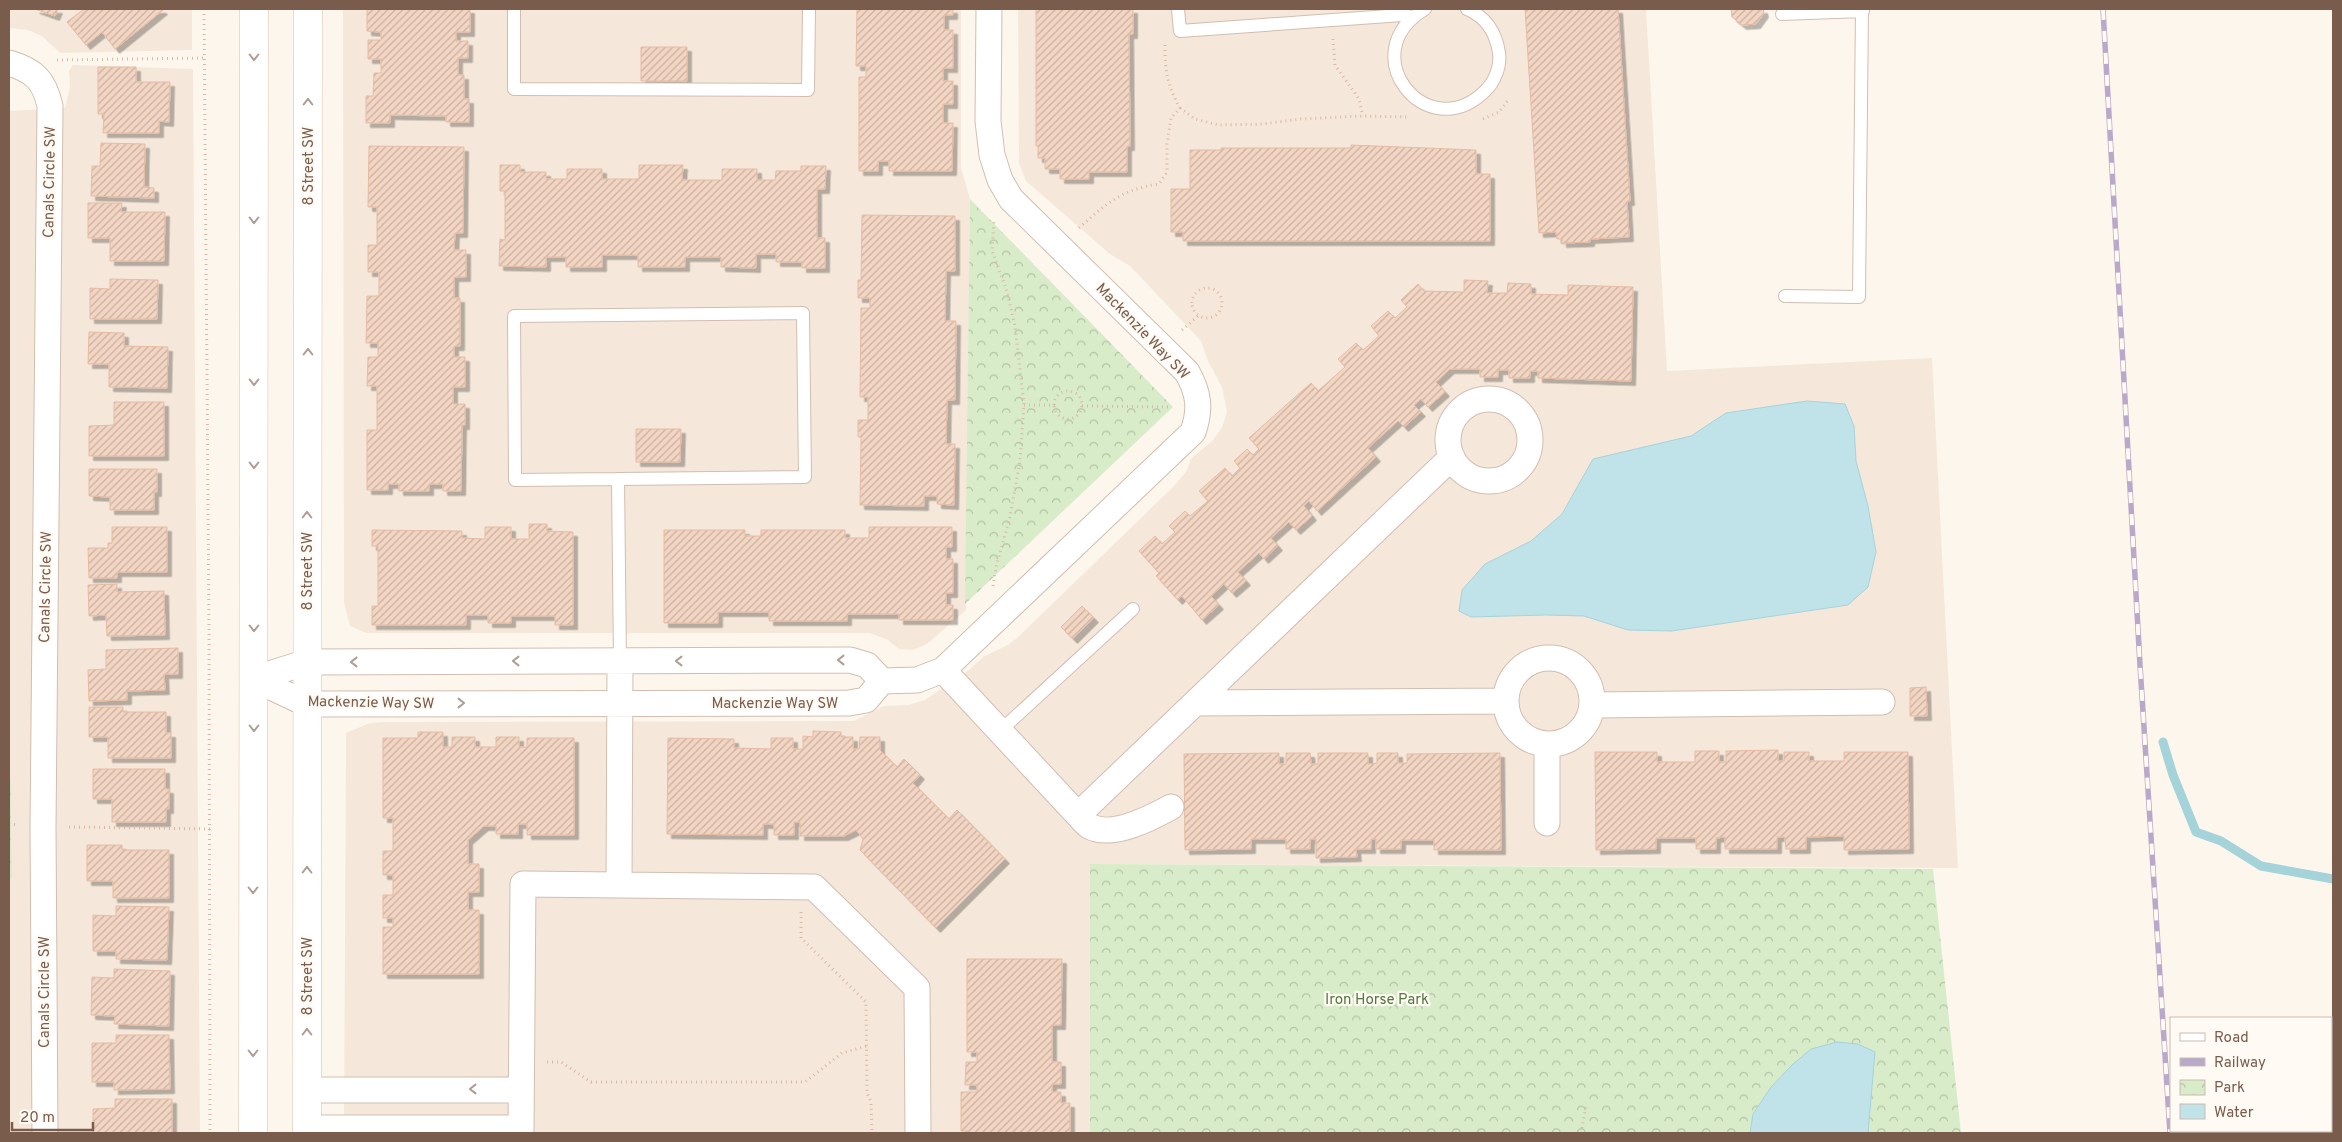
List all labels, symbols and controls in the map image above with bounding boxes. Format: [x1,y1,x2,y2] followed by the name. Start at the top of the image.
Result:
[249,54,259,62] one-way arrow
[303,98,313,106] one-way arrow
[40,126,61,238] street label: Canals Circle SW
[300,127,319,205] street label: 8 Street SW
[249,216,259,224] one-way arrow
[1091,280,1193,384] street label: Mackenzie Way SW
[303,348,313,356] one-way arrow
[249,379,259,387] one-way arrow
[249,462,259,470] one-way arrow
[302,511,313,519] one-way arrow
[36,531,57,643] street label: Canals Circle SW
[299,532,318,610] street label: 8 Street SW
[249,624,259,632] one-way arrow
[837,655,844,665] one-way arrow
[512,656,520,666] one-way arrow
[674,656,682,666] one-way arrow
[349,657,357,667] one-way arrow
[307,693,435,714] street label: Mackenzie Way SW
[712,695,838,714] street label: Mackenzie Way SW
[458,698,465,708] one-way arrow
[249,724,259,732] one-way arrow
[302,865,312,873] one-way arrow
[248,887,258,895] one-way arrow
[36,936,55,1048] street label: Canals Circle SW
[299,937,318,1015] street label: 8 Street SW
[1325,991,1429,1010] park label: Iron Horse Park
[2170,1017,2332,1132] legend
[302,1028,312,1036] one-way arrow
[2214,1029,2249,1048] text: Road
[248,1050,258,1057] one-way arrow
[2214,1054,2266,1073] text: Railway
[2214,1079,2245,1098] text: Park
[468,1084,476,1094] one-way arrow
[12,1100,94,1132] scale bar
[2214,1104,2254,1123] text: Water
[20,1109,55,1128] text: 20 m

